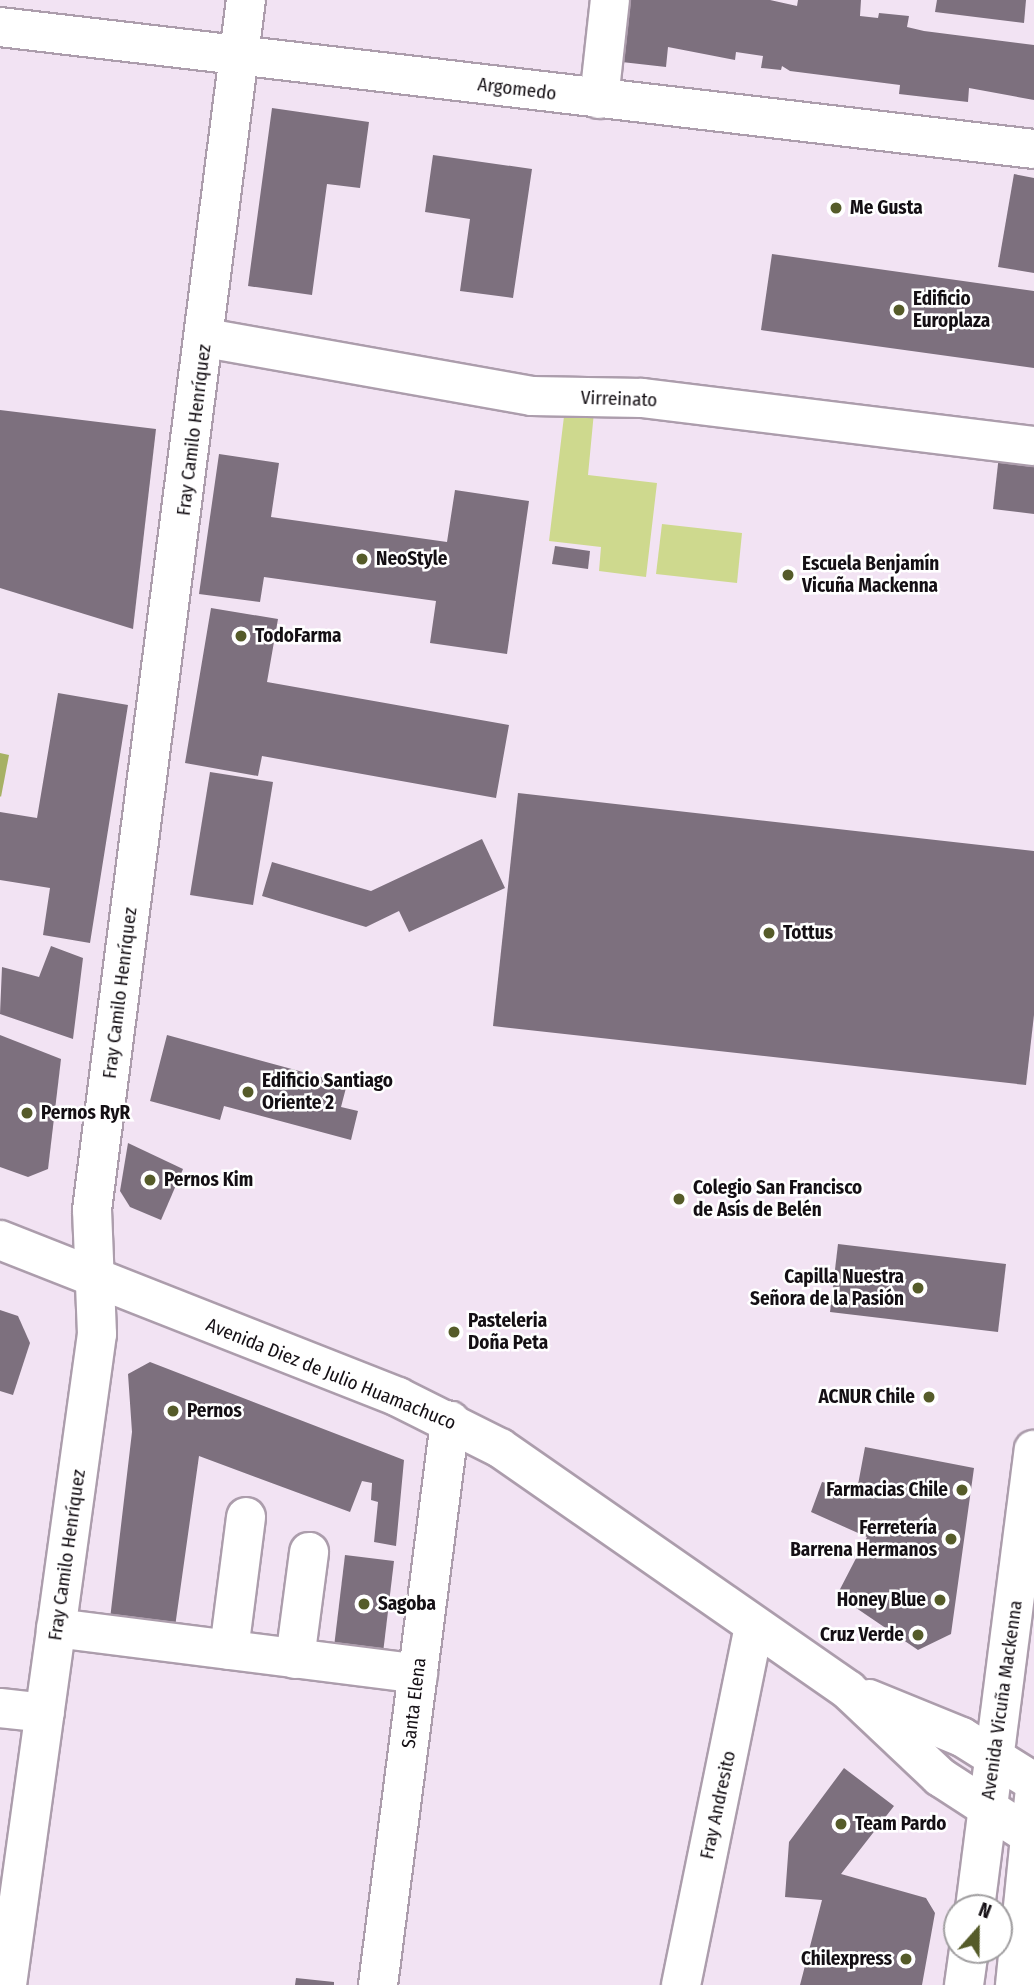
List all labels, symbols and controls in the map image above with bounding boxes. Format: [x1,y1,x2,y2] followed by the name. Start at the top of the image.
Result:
[476,73,558,105] street label: Argomedo
[850,197,923,219] place label: Me Gusta
[828,200,844,216] marker: Me Gusta
[913,288,990,332] place label: Edificio Europlaza
[891,302,907,318] marker: Edificio Europlaza
[172,343,216,517] street label: Fray Camilo Henríquez
[580,386,658,412] street label: Virreinato
[376,548,447,570] place label: NeoStyle
[354,551,370,567] marker: NeoStyle
[802,553,939,597] place label: Escuela Benjamín Vicuña Mackenna
[780,567,796,583] marker: Escuela Benjamín Vicuña Mackenna
[255,625,341,647] place label: TodoFarma
[233,628,249,644] marker: TodoFarma
[98,906,142,1080] street label: Fray Camilo Henríquez
[783,922,833,944] place label: Tottus
[761,925,777,941] marker: Tottus
[262,1070,393,1114] place label: Edificio Santiago Oriente 2
[240,1084,256,1100] marker: Edificio Santiago Oriente 2
[41,1102,130,1124] place label: Pernos RyR
[19,1105,35,1121] marker: Pernos RyR
[164,1169,253,1191] place label: Pernos Kim
[142,1172,158,1188] marker: Pernos Kim
[693,1177,862,1221] place label: Colegio San Francisco de Asís de Belén
[671,1191,687,1207] marker: Colegio San Francisco de Asís de Belén
[750,1266,904,1310] place label: Capilla Nuestra Señora de la Pasión
[910,1280,926,1296] marker: Capilla Nuestra Señora de la Pasión
[468,1310,548,1354] place label: Pasteleria Doña Peta
[203,1313,459,1435] street label: Avenida Diez de Julio Huamachuco
[446,1324,462,1340] marker: Pasteleria Doña Peta
[818,1386,915,1408] place label: ACNUR Chile
[921,1389,937,1405] marker: ACNUR Chile
[187,1400,242,1422] place label: Pernos
[165,1403,181,1419] marker: Pernos
[44,1468,90,1642] street label: Fray Camilo Henríquez
[826,1479,948,1501] place label: Farmacias Chile
[954,1482,970,1498] marker: Farmacias Chile
[790,1517,937,1561] place label: Ferretería Barrena Hermanos
[943,1531,959,1547] marker: Ferretería Barrena Hermanos
[837,1589,926,1611] place label: Honey Blue
[932,1592,948,1608] marker: Honey Blue
[378,1593,436,1615] place label: Sagoba
[356,1596,372,1612] marker: Sagoba
[977,1599,1027,1801] street label: Avenida Vicuña Mackenna
[820,1624,904,1646] place label: Cruz Verde
[910,1627,926,1643] marker: Cruz Verde
[397,1656,431,1750] street label: Santa Elena
[695,1749,741,1861] street label: Fray Andresito
[855,1813,946,1835] place label: Team Pardo
[833,1816,849,1832] marker: Team Pardo
[943,1894,1013,1964] north arrow
[976,1898,994,1924] text: N
[801,1948,892,1970] place label: Chilexpress
[898,1951,914,1967] marker: Chilexpress

